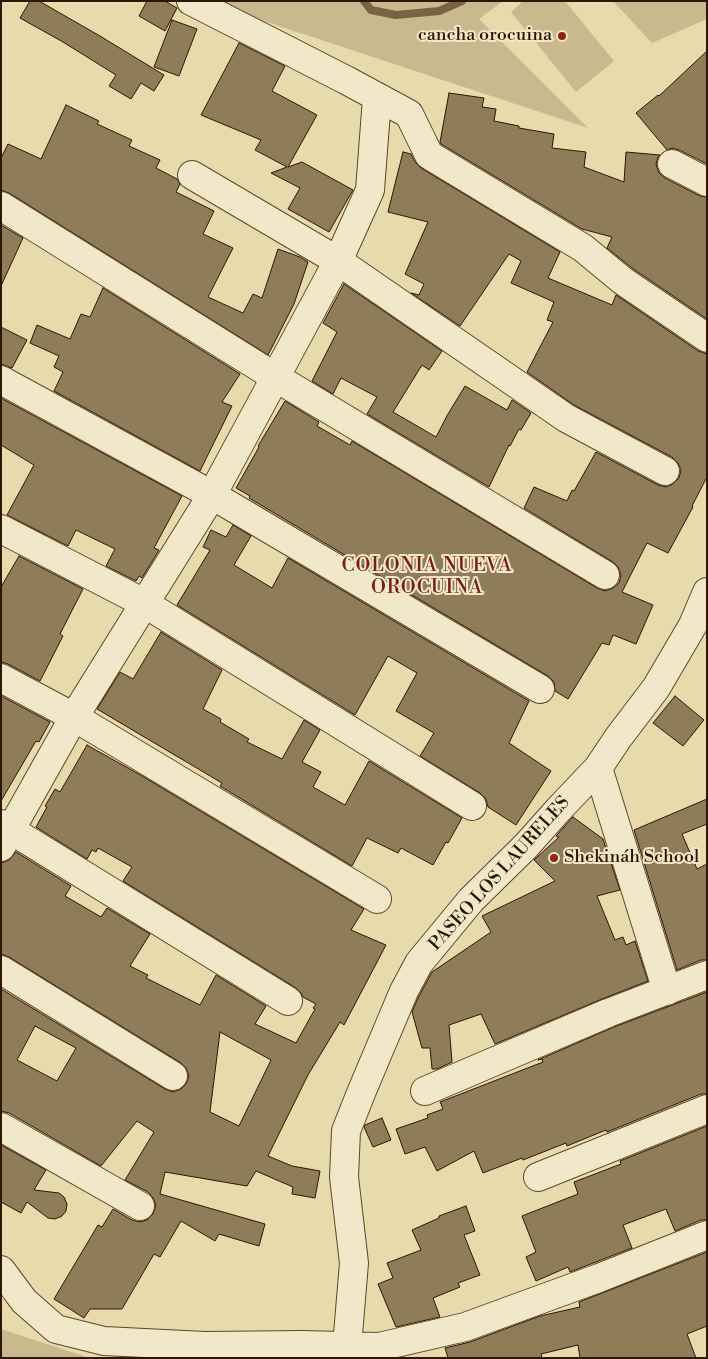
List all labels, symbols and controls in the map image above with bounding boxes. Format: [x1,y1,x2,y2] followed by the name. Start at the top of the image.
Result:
[418,25,552,47] place label: cancha orocuina
[556,30,568,42] marker: cancha orocuina
[340,555,514,599] district label: COLONIA NUEVA OROCUINA
[425,792,575,956] street label: PASEO LOS LAURELES
[564,847,699,869] place label: Shekináh School
[548,852,560,864] marker: Shekináh School

